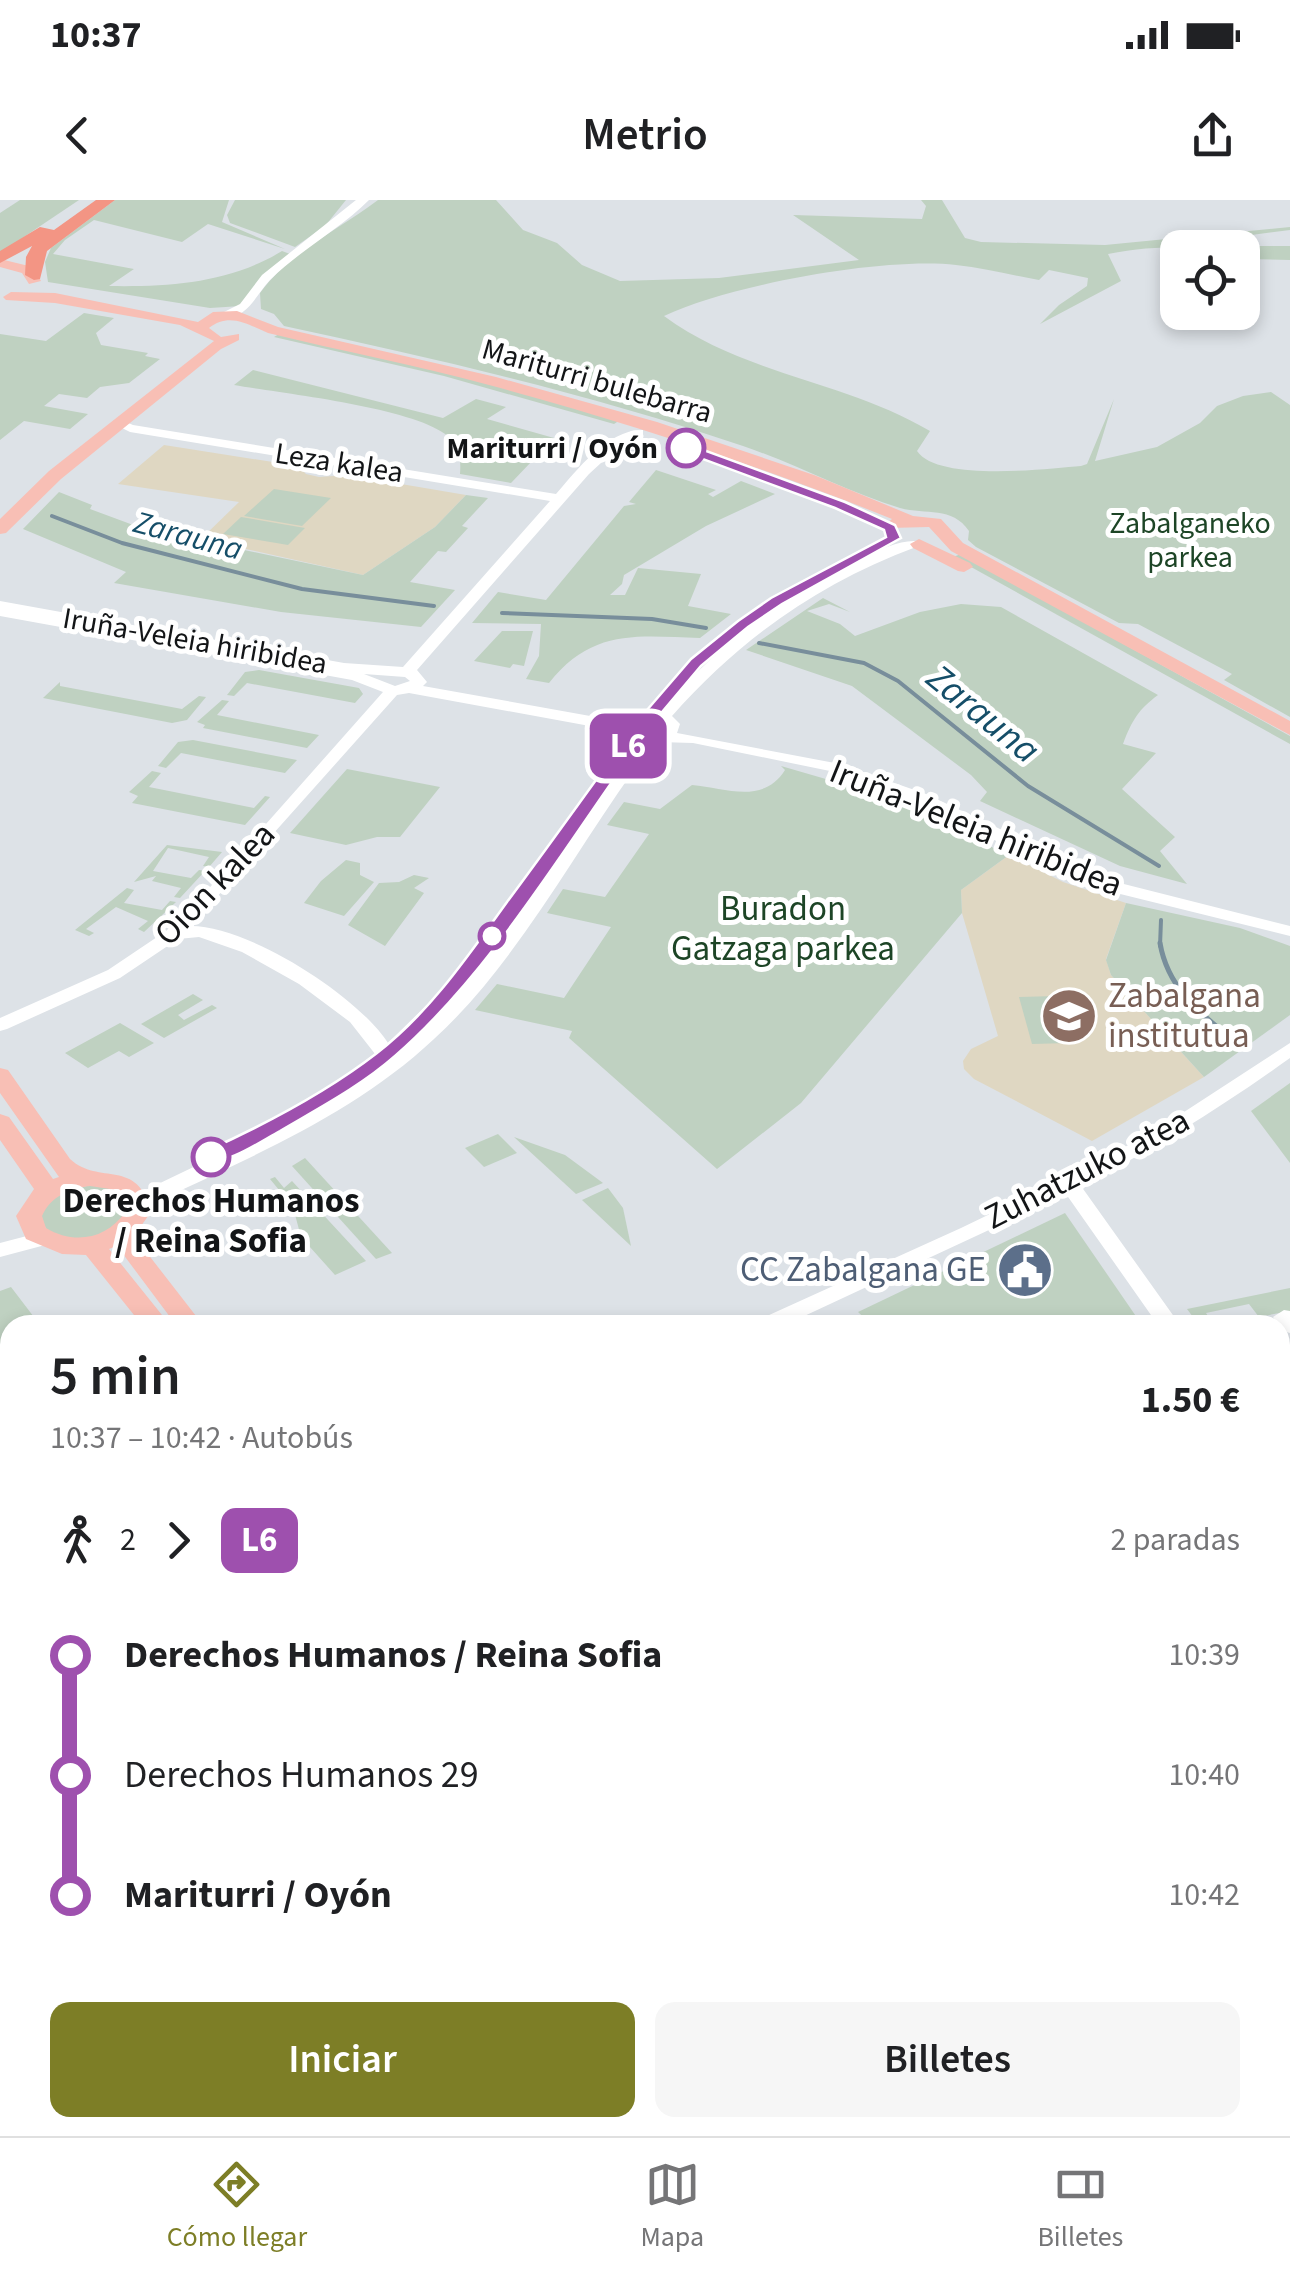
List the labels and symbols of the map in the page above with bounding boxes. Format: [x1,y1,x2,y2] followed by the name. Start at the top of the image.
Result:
[477,328,717,434] street label: Mariturri bulebarra
[447,427,658,470] place label: Mariturri / Oyón
[667,429,705,467] marker: Mariturri / Oyón
[272,432,406,494] street label: Leza kalea
[127,499,248,573] water label: Zarauna
[1109,502,1271,579] park label: Zabalganeko parkea
[60,597,330,685] street label: Iruña-Veleia hiribidea
[914,651,1051,777] water label: Zarauna
[583,714,673,778] line badge: L6
[822,746,1130,910] street label: Iruña-Veleia hiribidea
[143,811,287,957] street label: Oion kalea
[671,884,895,974] park label: Buradon Gatzaga parkea
[479,923,505,949] unlabelled marker
[1108,971,1261,1061] place label: Zabalgana institutua
[1039,986,1099,1046] school or university icon: Zabalgana institutua
[976,1096,1198,1242] street label: Zuhatzuko atea
[192,1138,230,1176] marker: Derechos Humanos / Reina Sofia
[63,1176,359,1266] place label: Derechos Humanos / Reina Sofia
[995,1240,1055,1300] public building icon: CC Zabalgana GE
[740,1245,986,1295] place label: CC Zabalgana GE

